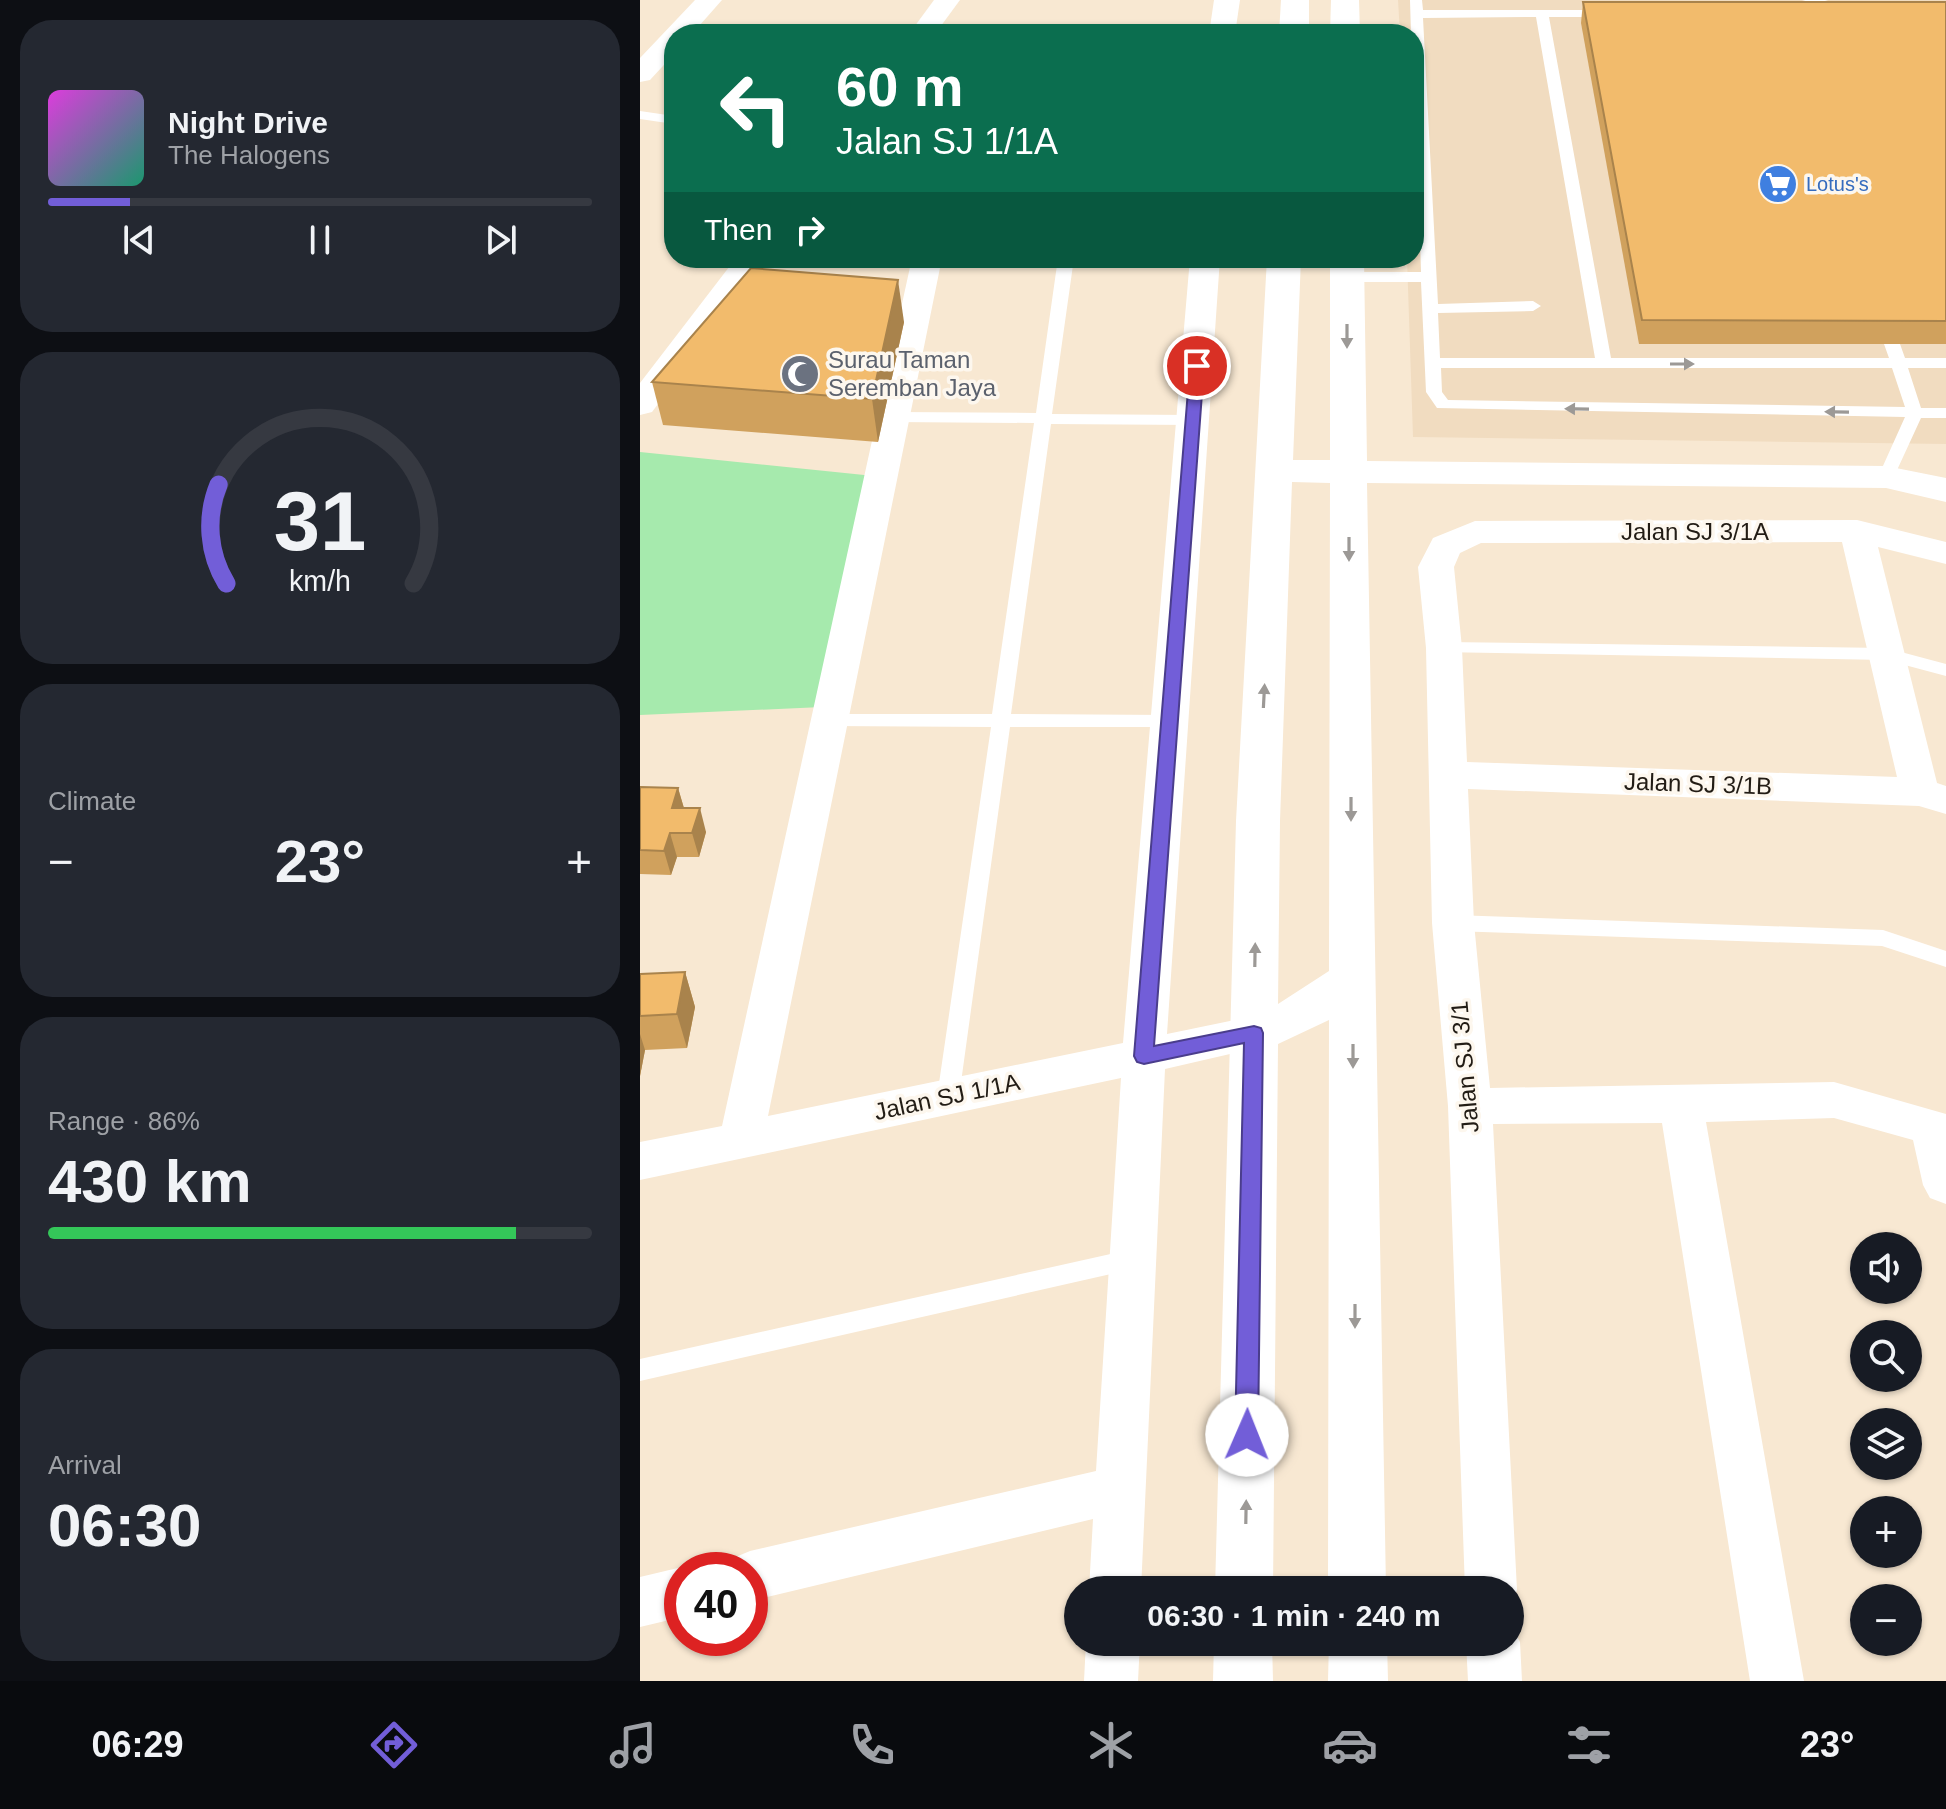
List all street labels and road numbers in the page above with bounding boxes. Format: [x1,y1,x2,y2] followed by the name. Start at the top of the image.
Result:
[1621,518,1769,545] street label: Jalan SJ 3/1A
[1624,767,1772,800] street label: Jalan SJ 3/1B
[1445,1000,1484,1134] street label: Jalan SJ 3/1
[872,1068,1022,1125] street label: Jalan SJ 1/1A

